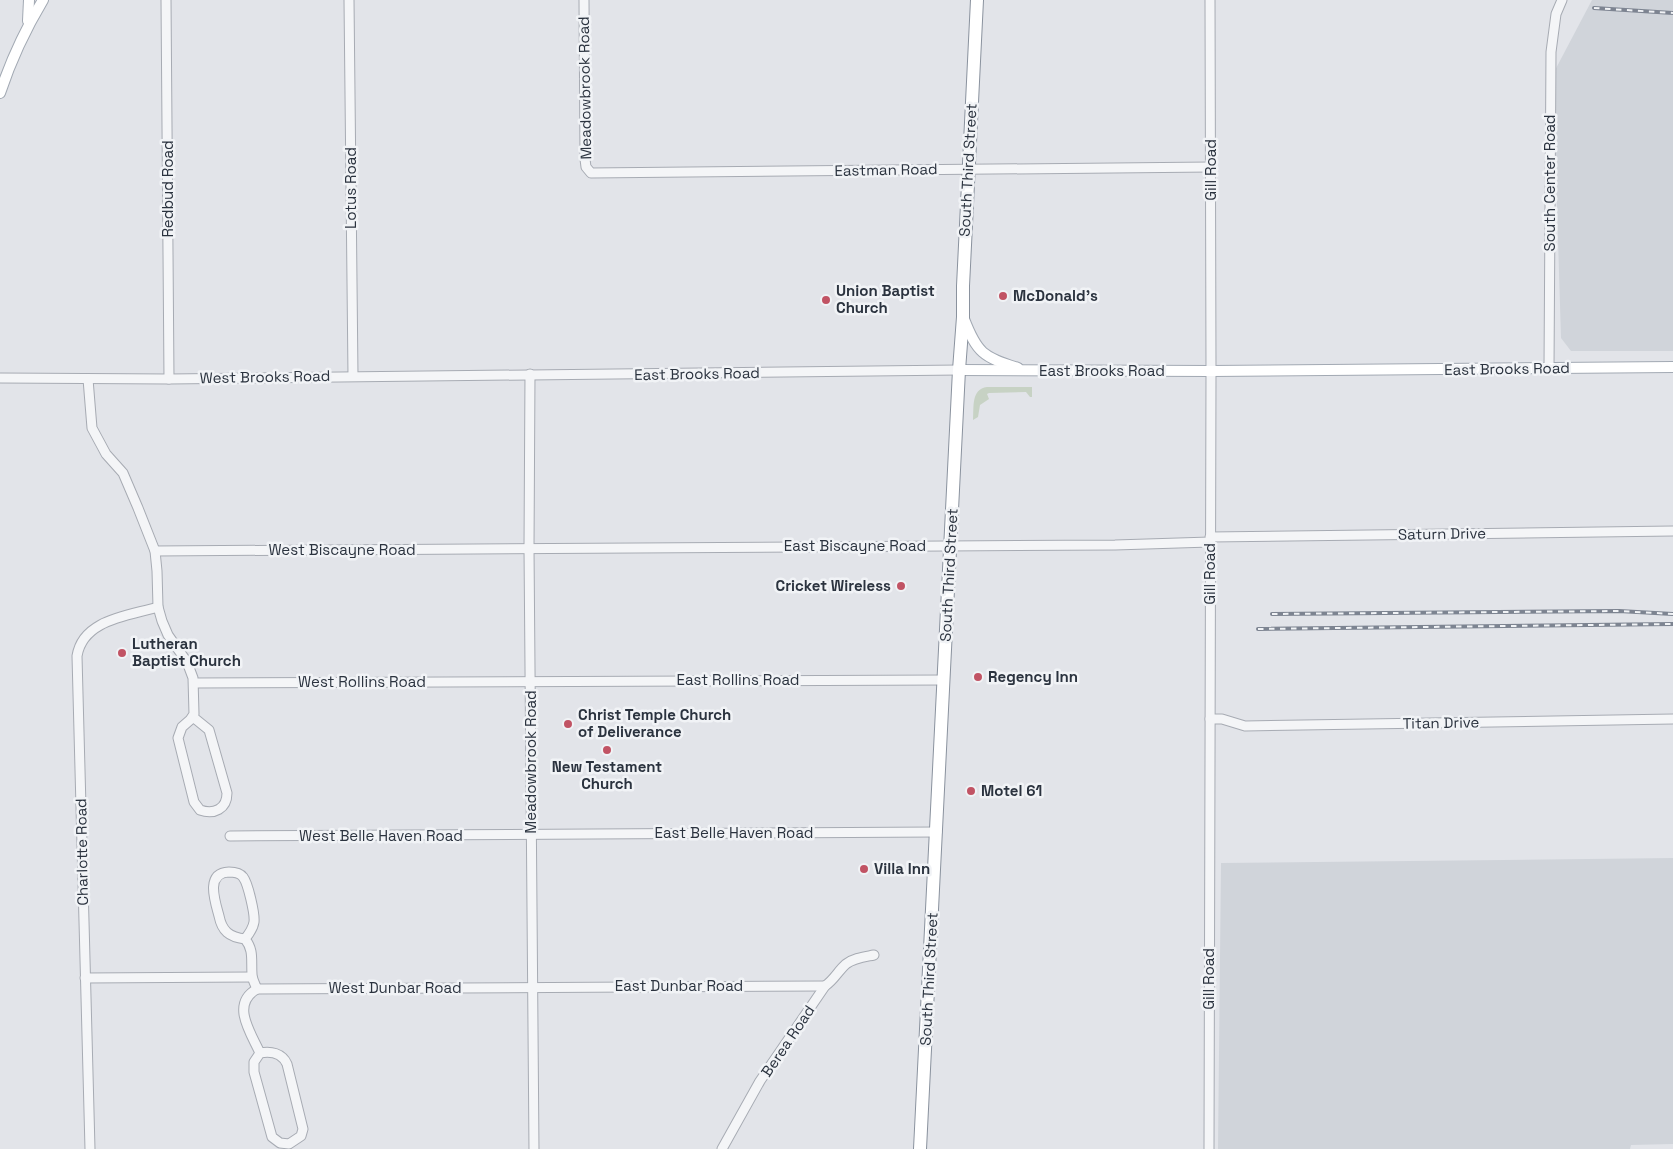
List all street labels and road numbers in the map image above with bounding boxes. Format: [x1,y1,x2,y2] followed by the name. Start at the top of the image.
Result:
[574,16,595,160] street label: Meadowbrook Road
[955,103,980,237] street label: South Third Street
[1540,115,1559,251] street label: South Center Road
[1201,139,1220,201] street label: Gill Road
[158,140,177,238] street label: Redbud Road
[341,147,360,229] street label: Lotus Road
[834,159,938,180] street label: Eastman Road
[1444,358,1570,379] street label: East Brooks Road
[1039,361,1165,380] street label: East Brooks Road
[634,363,760,384] street label: East Brooks Road
[200,366,330,387] street label: West Brooks Road
[936,508,961,642] street label: South Third Street
[1398,523,1486,544] street label: Saturn Drive
[784,536,926,555] street label: East Biscayne Road
[268,540,416,559] street label: West Biscayne Road
[1200,543,1219,605] street label: Gill Road
[676,670,800,689] street label: East Rollins Road
[298,672,426,691] street label: West Rollins Road
[521,690,540,834] street label: Meadowbrook Road
[1402,712,1480,733] street label: Titan Drive
[71,798,92,906] street label: Charlotte Road
[655,823,813,842] street label: East Belle Haven Road
[299,826,463,845] street label: West Belle Haven Road
[916,912,941,1046] street label: South Third Street
[1199,948,1218,1010] street label: Gill Road
[615,976,743,995] street label: East Dunbar Road
[328,978,462,997] street label: West Dunbar Road
[757,1001,818,1080] street label: Berea Road

